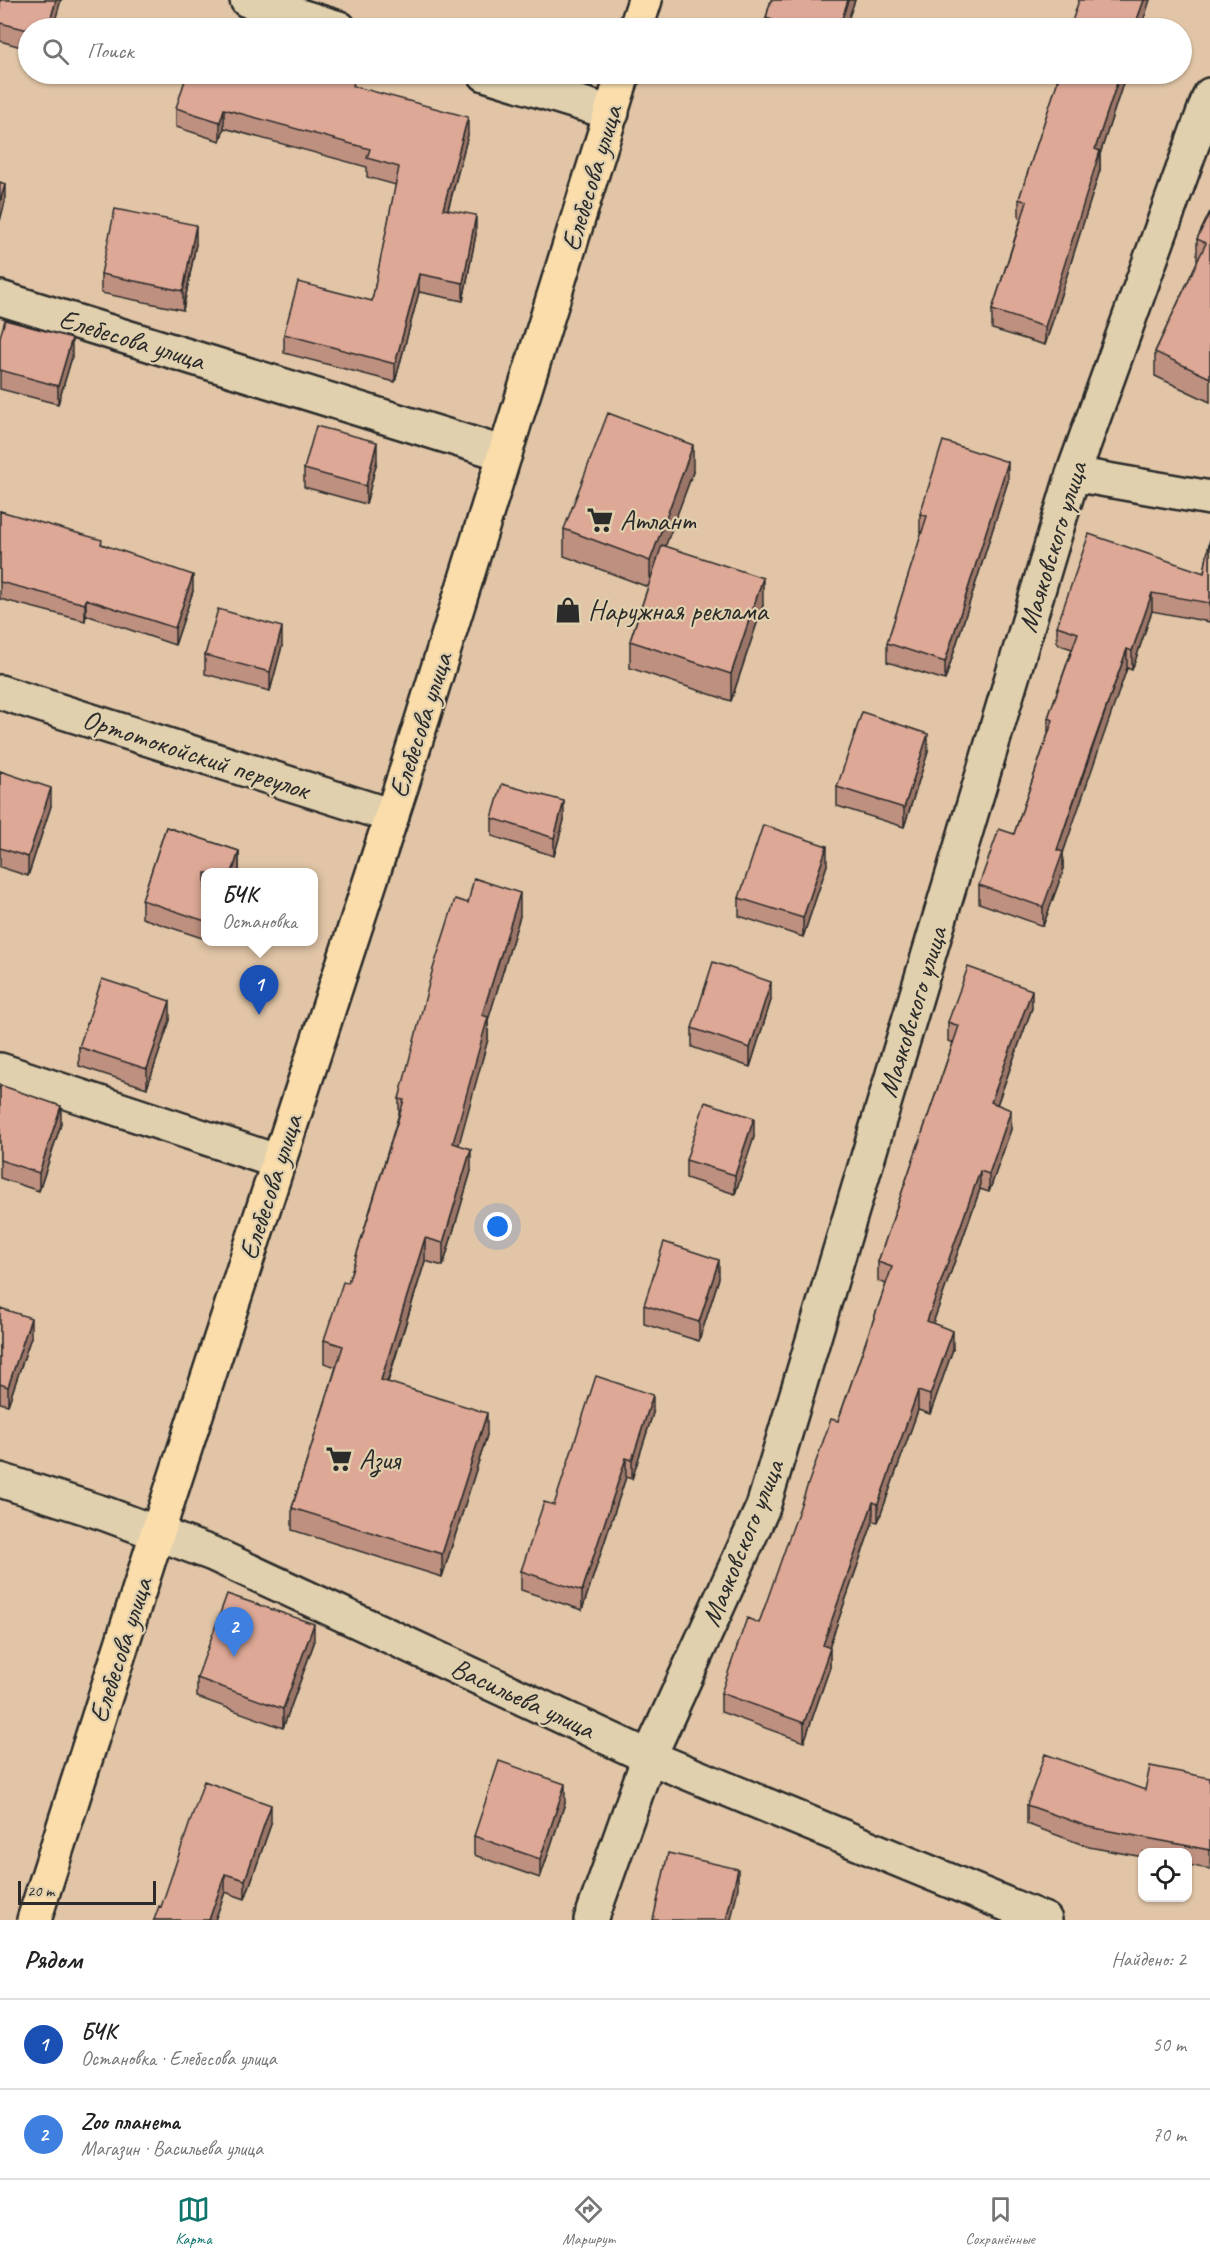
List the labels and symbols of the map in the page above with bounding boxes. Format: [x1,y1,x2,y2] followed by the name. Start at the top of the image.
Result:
[552,99,630,255] street label: Елебесова улица
[55,300,211,378] street label: Елебесова улица
[1009,456,1095,636] street label: Маяковского улица
[620,503,696,538] place label: Атлант
[585,505,615,535] supermarket icon: Атлант
[588,593,769,628] place label: Наружная реклама
[553,595,583,625] shop icon: Наружная реклама
[380,647,460,802] street label: Елебесова улица
[78,701,316,808] street label: Ортотокойский переулок
[869,921,955,1101] street label: Маяковского улица
[240,966,278,1015] pin: 1
[230,1109,310,1264] street label: Елебесова улица
[483,1212,512,1241] your location
[359,1442,402,1478] place label: Азия
[324,1444,354,1474] supermarket icon: Азия
[693,1453,792,1631] street label: Маяковского улица
[80,1572,160,1727] street label: Елебесова улица
[214,1608,254,1657] pin: 2
[446,1650,602,1747] street label: Васильева улица
[18,1878,156,1906] scale bar

